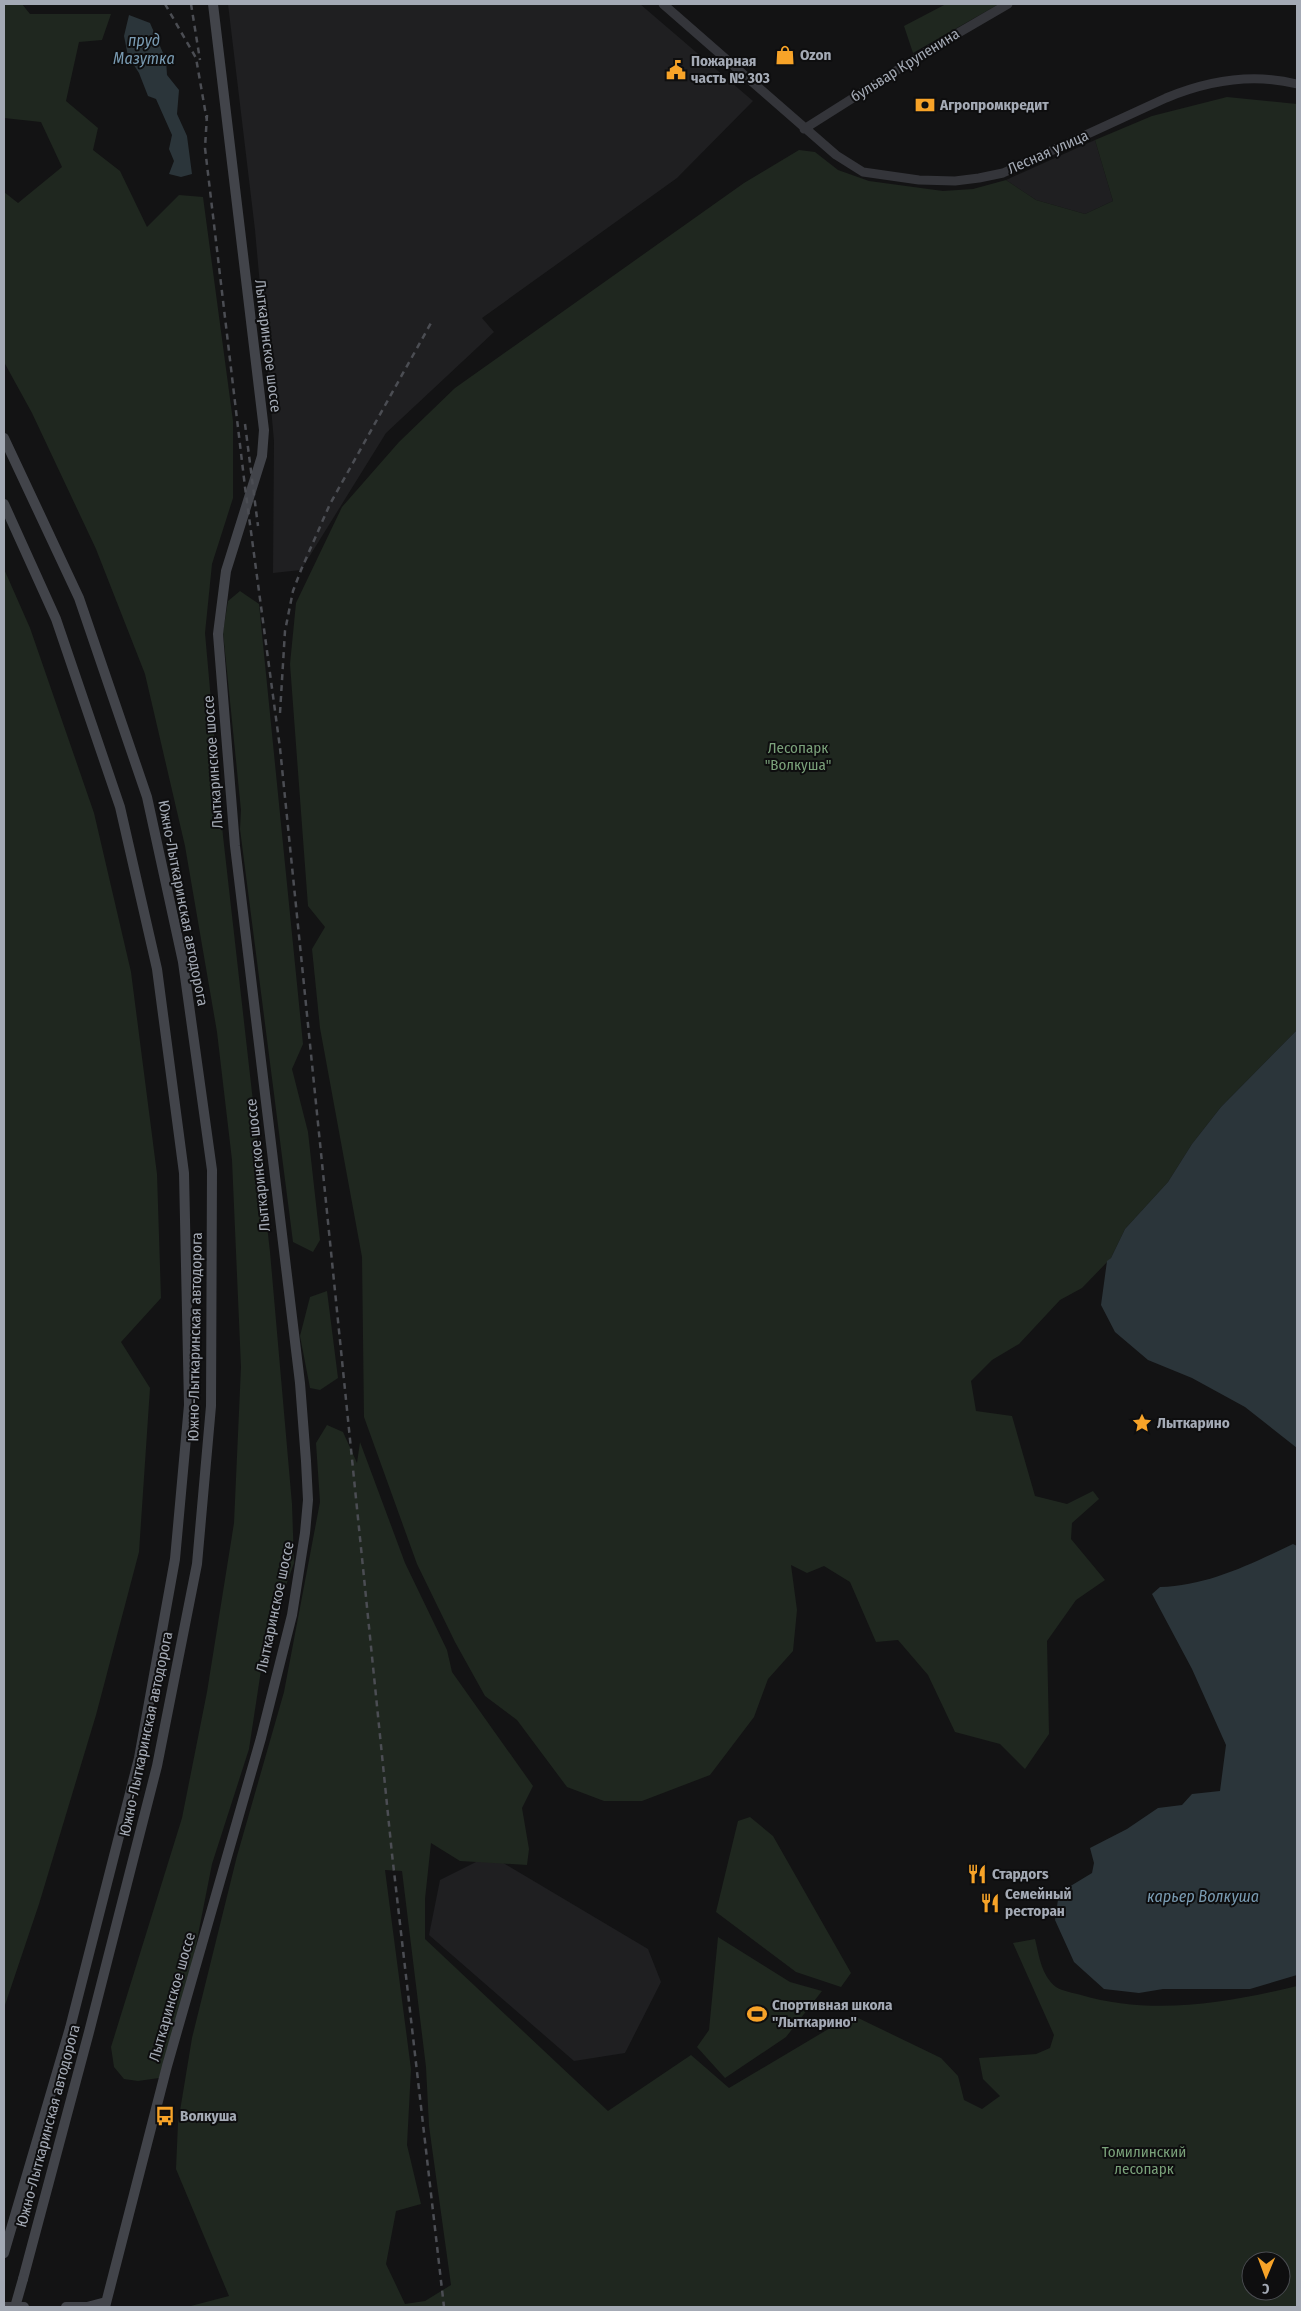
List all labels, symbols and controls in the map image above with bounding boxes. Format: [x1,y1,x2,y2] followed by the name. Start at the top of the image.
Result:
[847,24,963,106] street label: бульвар Крупенина
[113,31,175,68] water label: пруд Мазутка
[774,44,796,66] shop icon: Ozon
[800,46,831,64] place label: Ozon
[691,52,770,87] place label: Пожарная часть № 303
[665,59,687,81] public building icon: Пожарная часть № 303
[914,94,936,116] bank icon: Агропромкредит
[939,96,1049,114] place label: Агропромкредит
[1005,126,1091,178] street label: Лесная улица
[251,279,285,413] street label: Лыткаринское шоссе
[199,695,227,829] street label: Лыткаринское шоссе
[765,739,831,774] park label: Лесопарк "Волкуша"
[154,799,212,1007] street label: Южно-Лыткаринская автодорога
[242,1098,274,1232] street label: Лыткаринское шоссе
[184,1232,206,1442] street label: Южно-Лыткаринская автодорога
[1131,1412,1153,1434] place icon: Лыткарино
[1157,1414,1230,1432] place label: Лыткарино
[252,1540,298,1674] street label: Лыткаринское шоссе
[115,1630,177,1838] street label: Южно-Лыткаринская автодорога
[966,1863,988,1885] restaurant icon: Стардогs
[992,1865,1049,1883] place label: Стардогs
[1005,1885,1071,1920] place label: Семейный ресторан
[1147,1887,1259,1906] water label: карьер Волкуша
[979,1892,1001,1914] restaurant icon: Семейный ресторан
[145,1930,199,2064] street label: Лыткаринское шоссе
[772,1996,893,2031] place label: Спортивная школа "Лыткарино"
[746,2003,768,2025] sports icon: Спортивная школа "Лыткарино"
[12,2023,84,2229] street label: Южно-Лыткаринская автодорога
[154,2105,176,2127] bus stop icon: Волкуша
[180,2107,237,2125] place label: Волкуша
[1102,2143,1186,2178] park label: Томилинский лесопарк
[1241,2251,1291,2301] north arrow
[1261,2280,1270,2297] text: С

